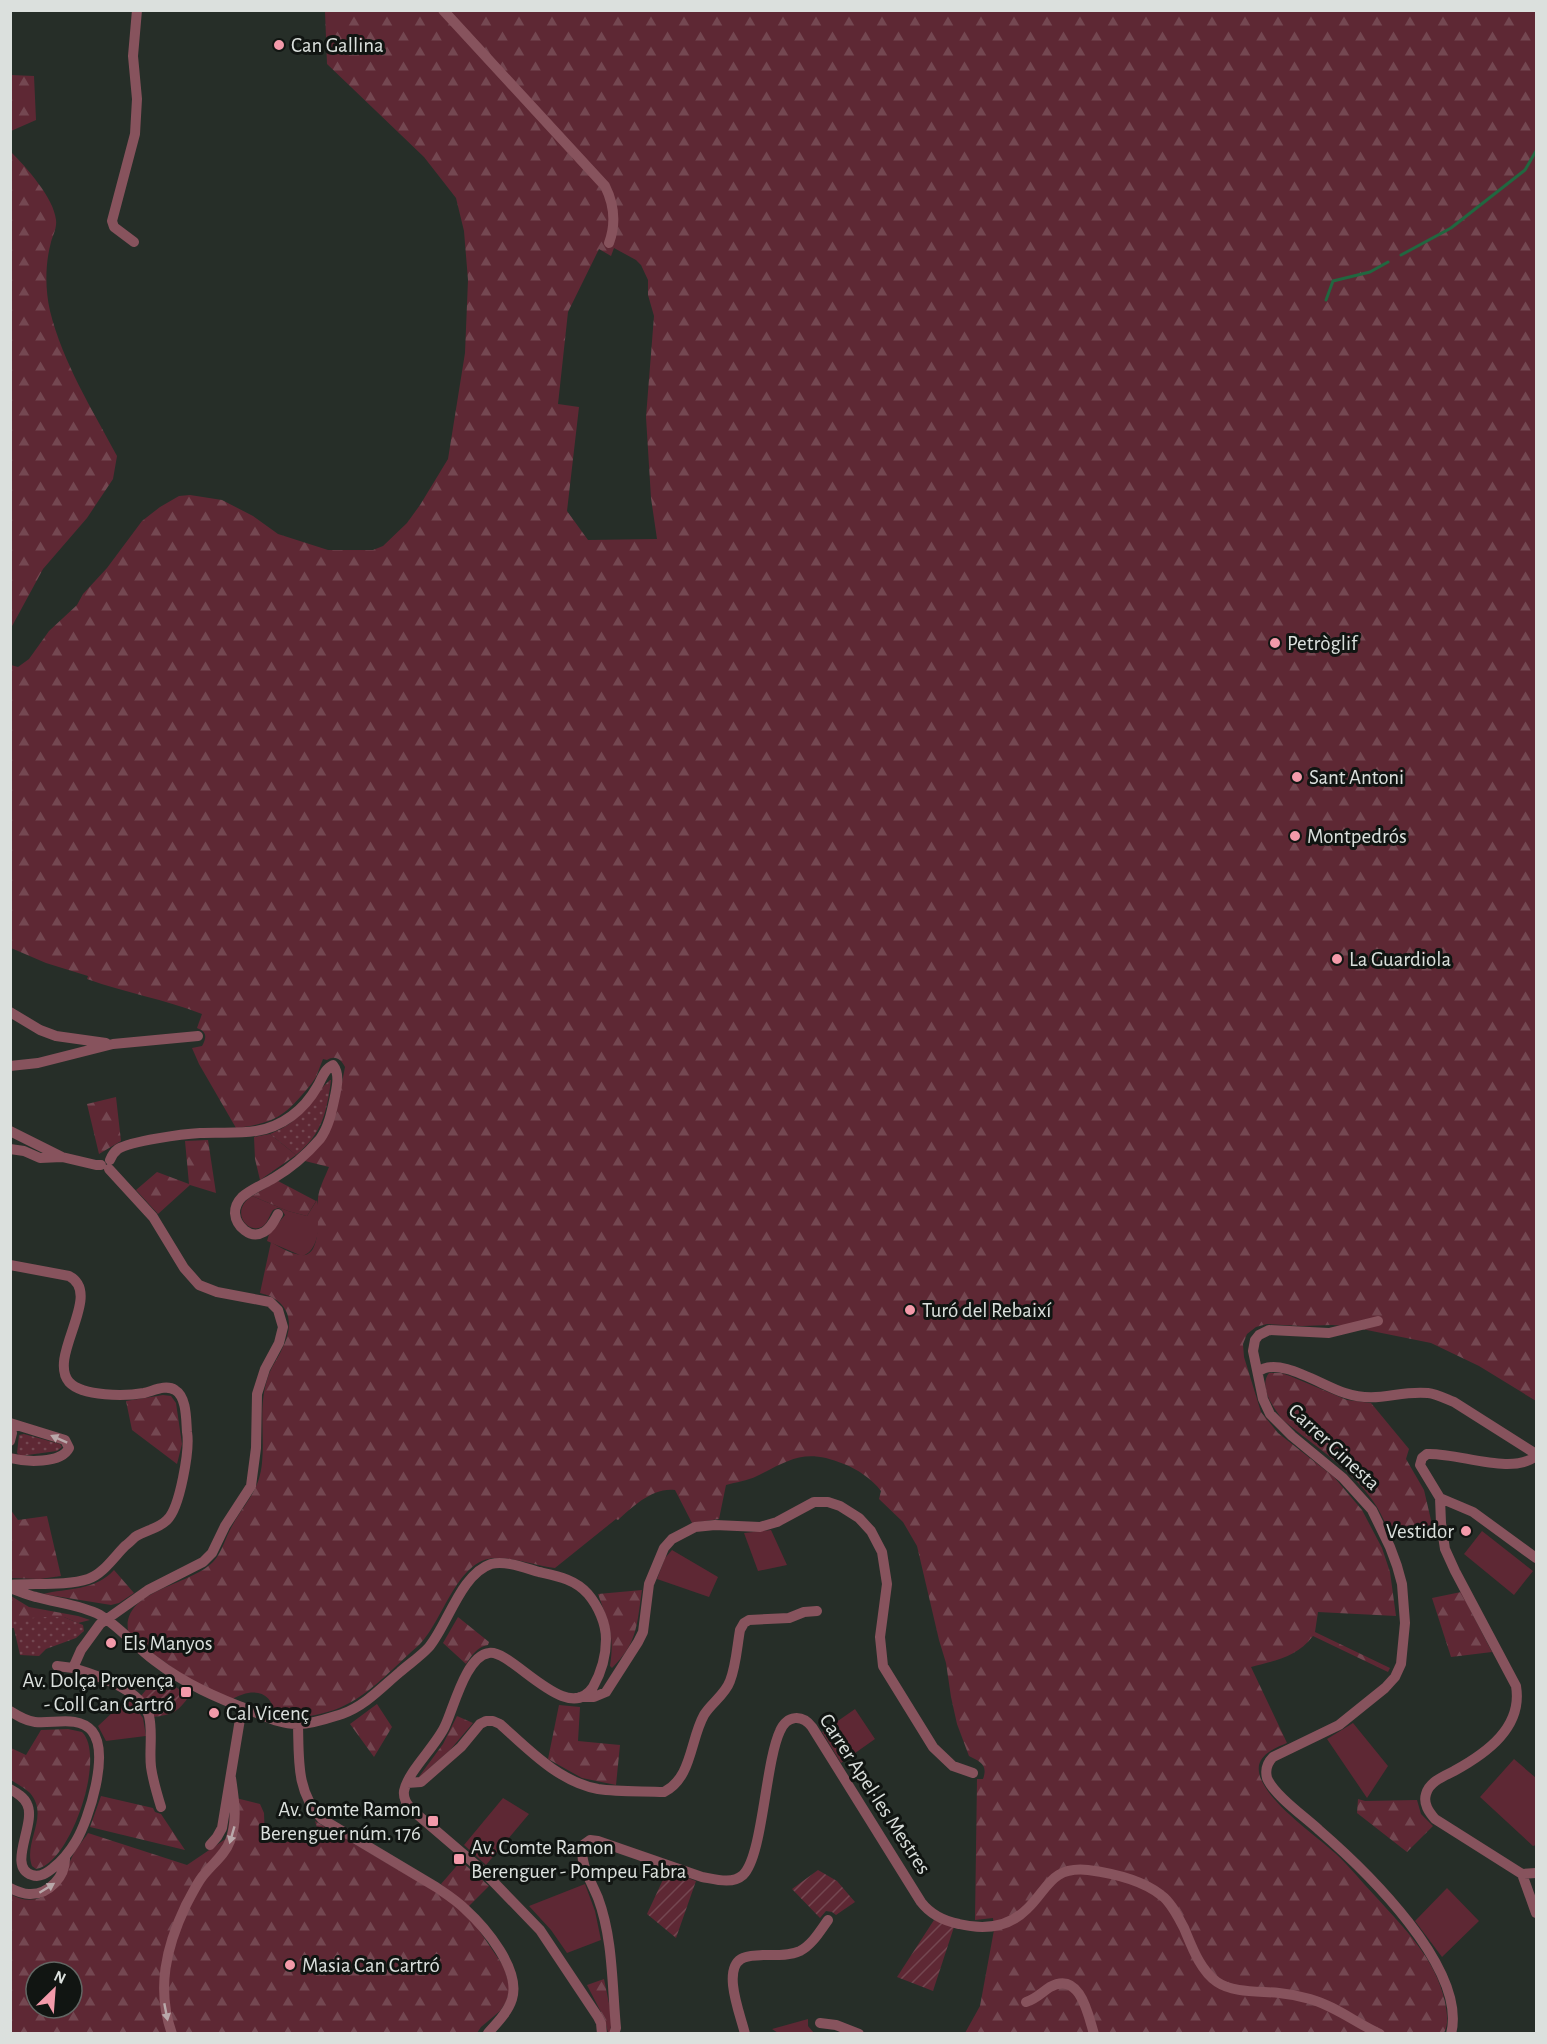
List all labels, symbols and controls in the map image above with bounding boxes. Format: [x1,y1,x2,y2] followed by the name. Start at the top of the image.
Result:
[291,35,384,56] place label: Can Gallina
[272,38,286,52] marker: Can Gallina
[1287,633,1359,654] place label: Petròglif
[1268,636,1282,650] marker: Petròglif
[1309,767,1404,788] place label: Sant Antoni
[1290,770,1304,784] marker: Sant Antoni
[1307,826,1407,847] place label: Montpedrós
[1288,829,1302,843] marker: Montpedrós
[1349,949,1452,970] place label: La Guardiola
[1330,952,1344,966] marker: La Guardiola
[922,1300,1052,1321] place label: Turó del Rebaixí
[903,1303,917,1317] marker: Turó del Rebaixí
[1284,1400,1384,1495] street label: Carrer Ginesta
[49,1434,67,1444] one-way arrow
[1386,1521,1454,1542] place label: Vestidor
[1459,1524,1473,1538] marker: Vestidor
[123,1633,213,1654] place label: Els Manyos
[104,1636,118,1650] marker: Els Manyos
[22,1670,174,1715] place label: Av. Dolça Provença - Coll Can Cartró
[179,1685,193,1699] marker: Av. Dolça Provença - Coll Can Cartró
[226,1703,309,1724] place label: Cal Vicenç
[207,1706,221,1720] marker: Cal Vicenç
[815,1710,935,1878] street label: Carrer Apel·les Mestres
[260,1799,421,1844] place label: Av. Comte Ramon Berenguer núm. 176
[426,1814,440,1828] marker: Av. Comte Ramon Berenguer núm. 176
[226,1826,236,1844] one-way arrow
[471,1837,687,1882] place label: Av. Comte Ramon Berenguer - Pompeu Fabra
[452,1852,466,1866] marker: Av. Comte Ramon Berenguer - Pompeu Fabra
[38,1882,55,1893] one-way arrow
[302,1955,440,1976] place label: Masia Can Cartró
[283,1958,297,1972] marker: Masia Can Cartró
[24,1960,84,2020] north arrow
[51,1968,68,1987] text: N
[162,2002,171,2021] one-way arrow

